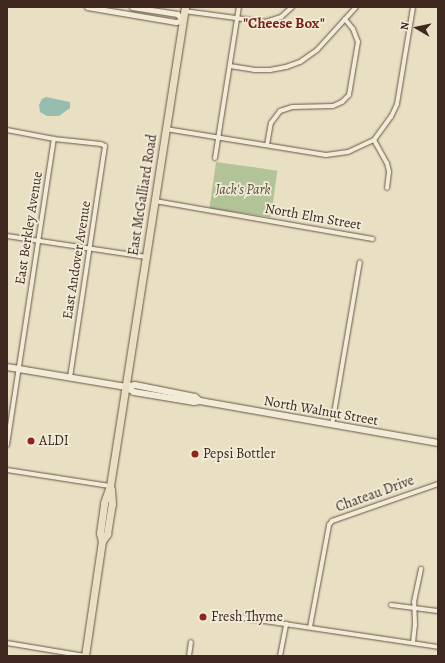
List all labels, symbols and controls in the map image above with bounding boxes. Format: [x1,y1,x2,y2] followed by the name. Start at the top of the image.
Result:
[397,8,437,48] north arrow
[243,15,325,33] district label: "Cheese Box"
[397,21,413,31] text: N
[125,133,161,257] street label: East McGalliard Road
[12,170,46,286] street label: East Berkley Avenue
[215,182,271,198] park label: Jack's Park
[59,200,95,320] street label: East Andover Avenue
[264,200,362,234] street label: North Elm Street
[262,393,380,429] street label: North Walnut Street
[39,433,69,449] place label: ALDI
[26,436,36,446] marker: ALDI
[203,446,276,462] place label: Pepsi Bottler
[190,449,200,459] marker: Pepsi Bottler
[334,472,416,516] street label: Chateau Drive
[211,609,283,625] place label: Fresh Thyme
[198,612,208,622] marker: Fresh Thyme

